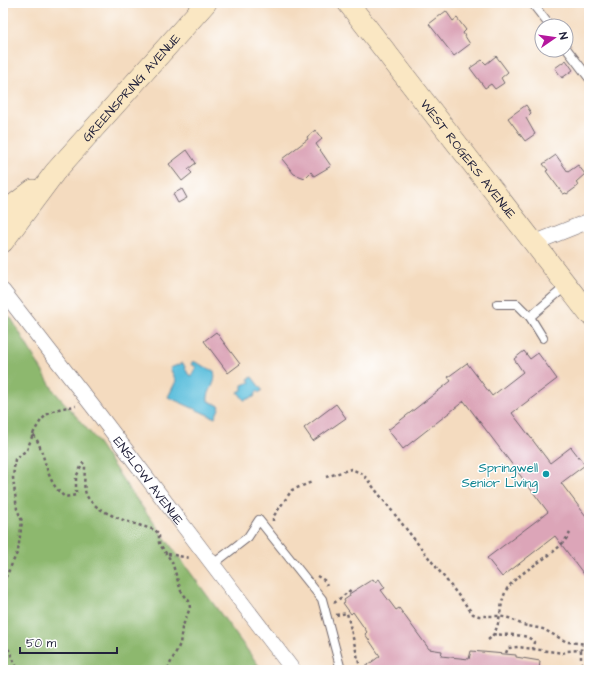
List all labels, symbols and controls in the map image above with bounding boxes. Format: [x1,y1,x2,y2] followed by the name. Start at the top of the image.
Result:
[534,18,574,58] north arrow
[78,30,185,146] street label: GREENSPRING AVENUE
[555,31,571,41] text: N
[416,96,520,223] street label: WEST ROGERS AVENUE
[109,433,188,529] street label: ENSLOW AVENUE
[462,459,538,493] place label: Springwell Senior Living
[541,469,551,479] marker: Springwell Senior Living
[20,629,117,655] scale bar
[26,635,57,652] text: 50 m

